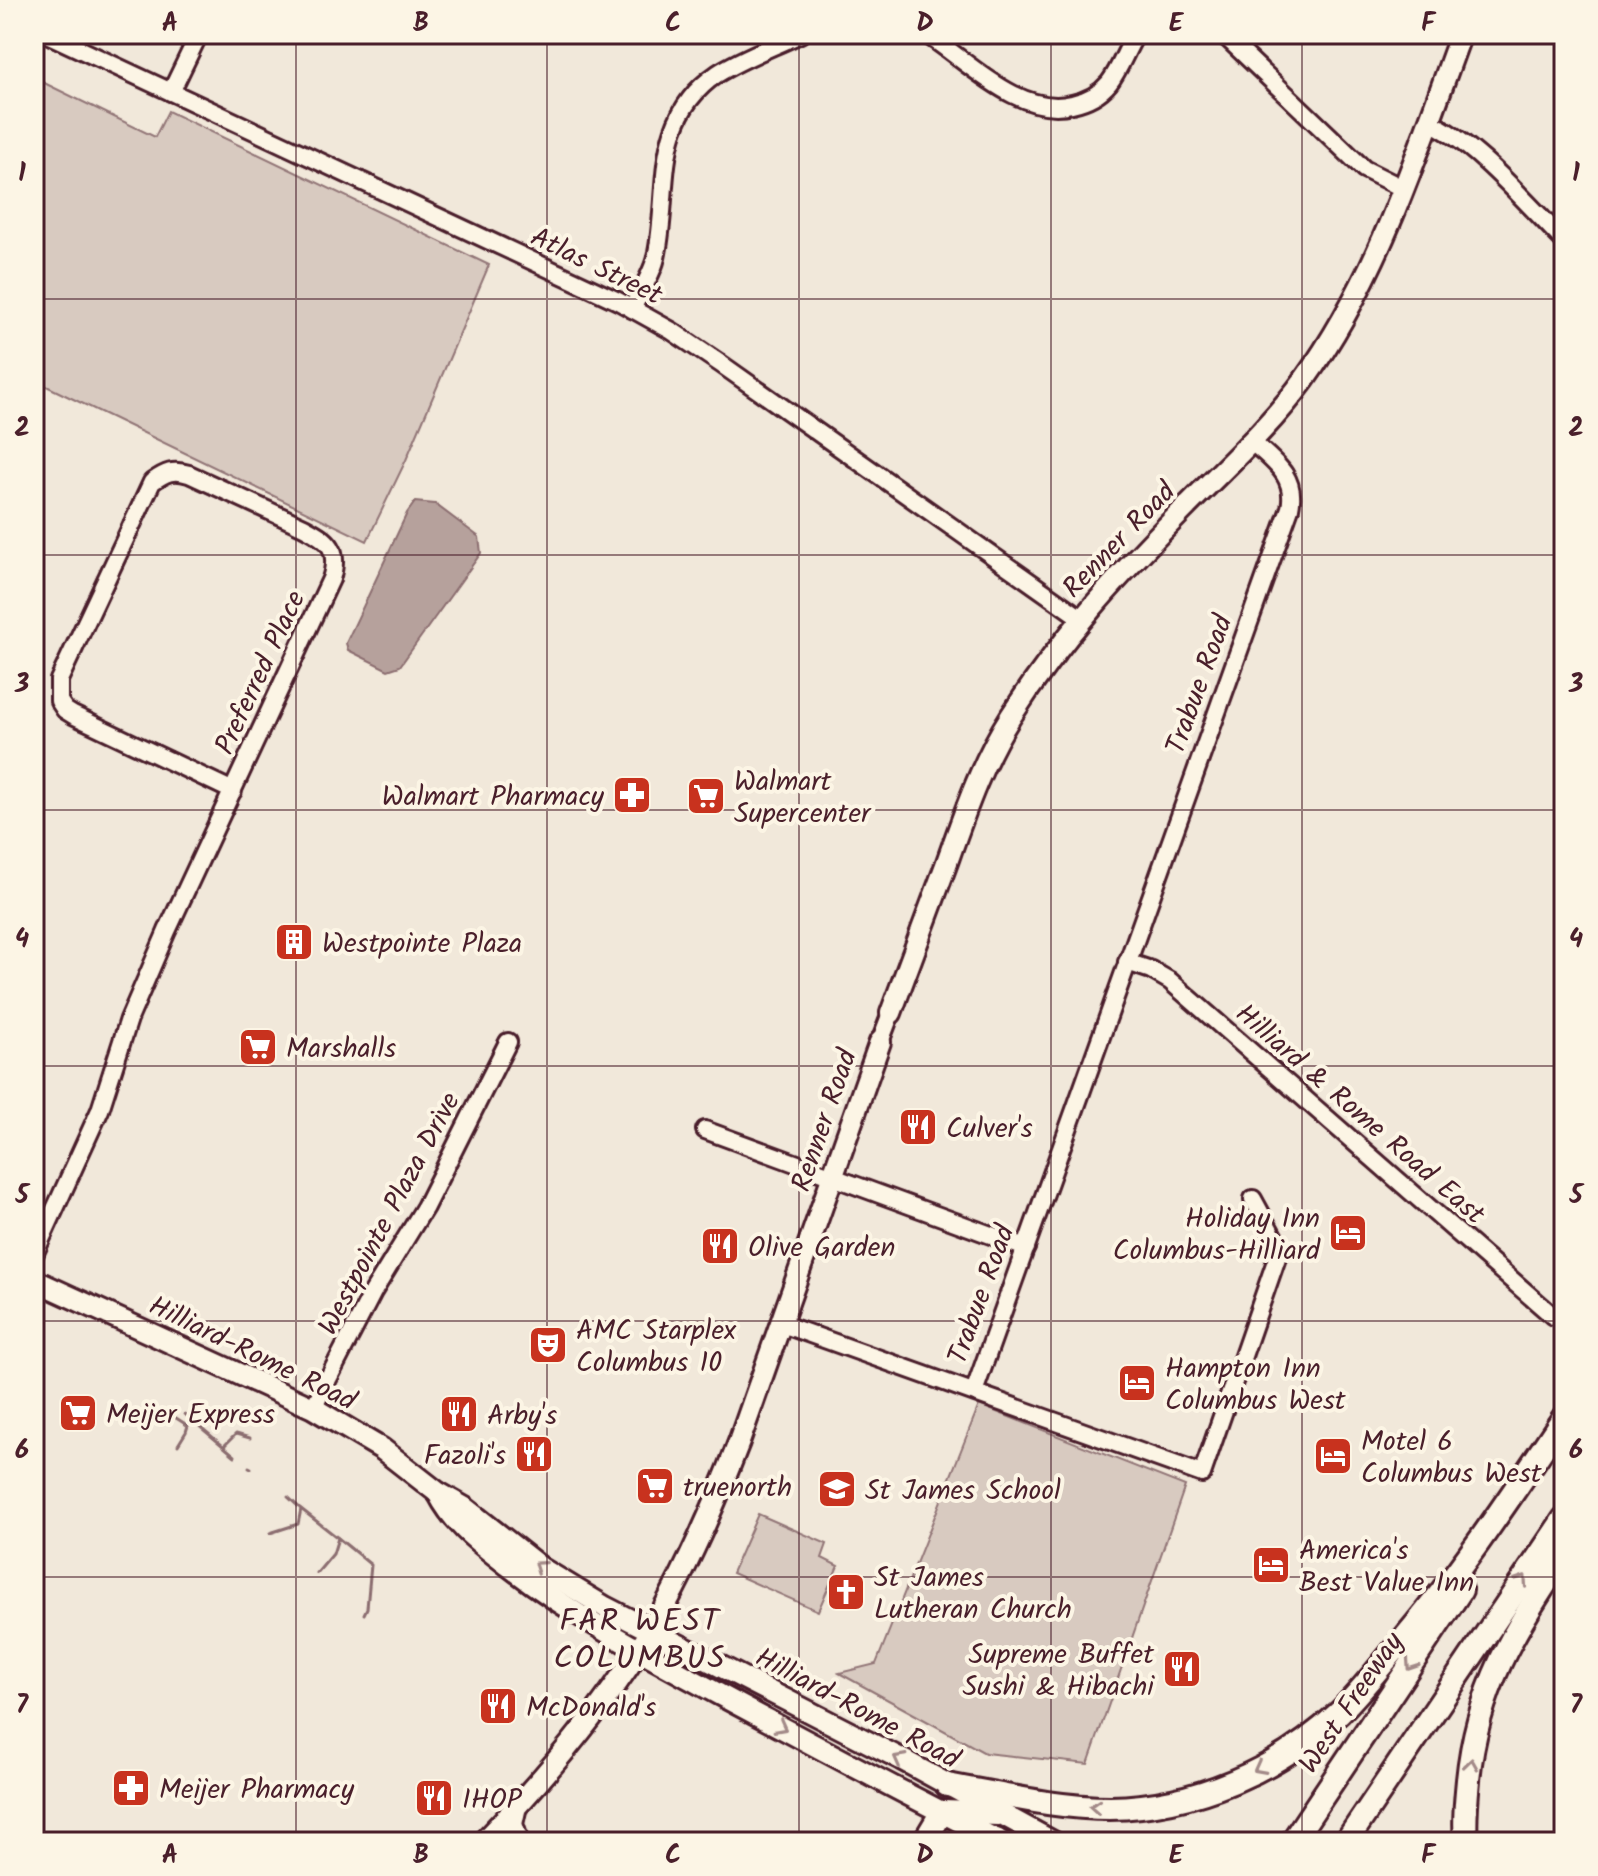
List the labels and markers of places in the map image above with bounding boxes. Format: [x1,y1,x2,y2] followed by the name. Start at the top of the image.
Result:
[734,760,872,837] place label: Walmart Supercenter
[611,774,653,816] pharmacy icon: Walmart Pharmacy
[382,775,605,820] place label: Walmart Pharmacy
[685,775,727,817] supermarket icon: Walmart Supercenter
[273,921,315,963] building icon: Westpointe Plaza
[322,922,522,967] place label: Westpointe Plaza
[237,1026,279,1068] supermarket icon: Marshalls
[286,1027,396,1072] place label: Marshalls
[897,1106,939,1148] restaurant icon: Culver's
[946,1107,1033,1152] place label: Culver's
[1113,1197,1321,1274] place label: Holiday Inn Columbus-Hilliard
[1327,1212,1369,1254] hotel icon: Holiday Inn Columbus-Hilliard
[699,1225,741,1267] restaurant icon: Olive Garden
[748,1226,895,1271] place label: Olive Garden
[576,1309,737,1386] place label: AMC Starplex Columbus 10
[527,1324,569,1366] theatre icon: AMC Starplex Columbus 10
[1165,1347,1347,1424] place label: Hampton Inn Columbus West
[1116,1362,1158,1404] hotel icon: Hampton Inn Columbus West
[57,1392,99,1434] supermarket icon: Meijer Express
[106,1393,275,1438] place label: Meijer Express
[438,1393,480,1435] restaurant icon: Arby's
[487,1394,557,1439] place label: Arby's
[1361,1420,1543,1497] place label: Motel 6 Columbus West
[513,1433,555,1475] restaurant icon: Fazoli's
[424,1434,506,1479] place label: Fazoli's
[1312,1435,1354,1477] hotel icon: Motel 6 Columbus West
[634,1465,676,1507] supermarket icon: truenorth
[683,1466,792,1511] place label: truenorth
[816,1468,858,1510] school or university icon: St James School
[865,1469,1061,1514] place label: St James School
[1299,1529,1474,1606] place label: America's Best Value Inn
[1250,1544,1292,1586] hotel icon: America's Best Value Inn
[874,1556,1072,1633] place label: St James Lutheran Church
[825,1571,867,1613] church icon: St James Lutheran Church
[963,1633,1155,1710] place label: Supreme Buffet Sushi & Hibachi
[1161,1648,1203,1690] restaurant icon: Supreme Buffet Sushi & Hibachi
[477,1685,519,1727] restaurant icon: McDonald's
[526,1686,656,1731] place label: McDonald's
[110,1767,152,1809] pharmacy icon: Meijer Pharmacy
[159,1768,355,1813] place label: Meijer Pharmacy
[413,1777,455,1819] restaurant icon: IHOP
[462,1778,523,1823] place label: IHOP

